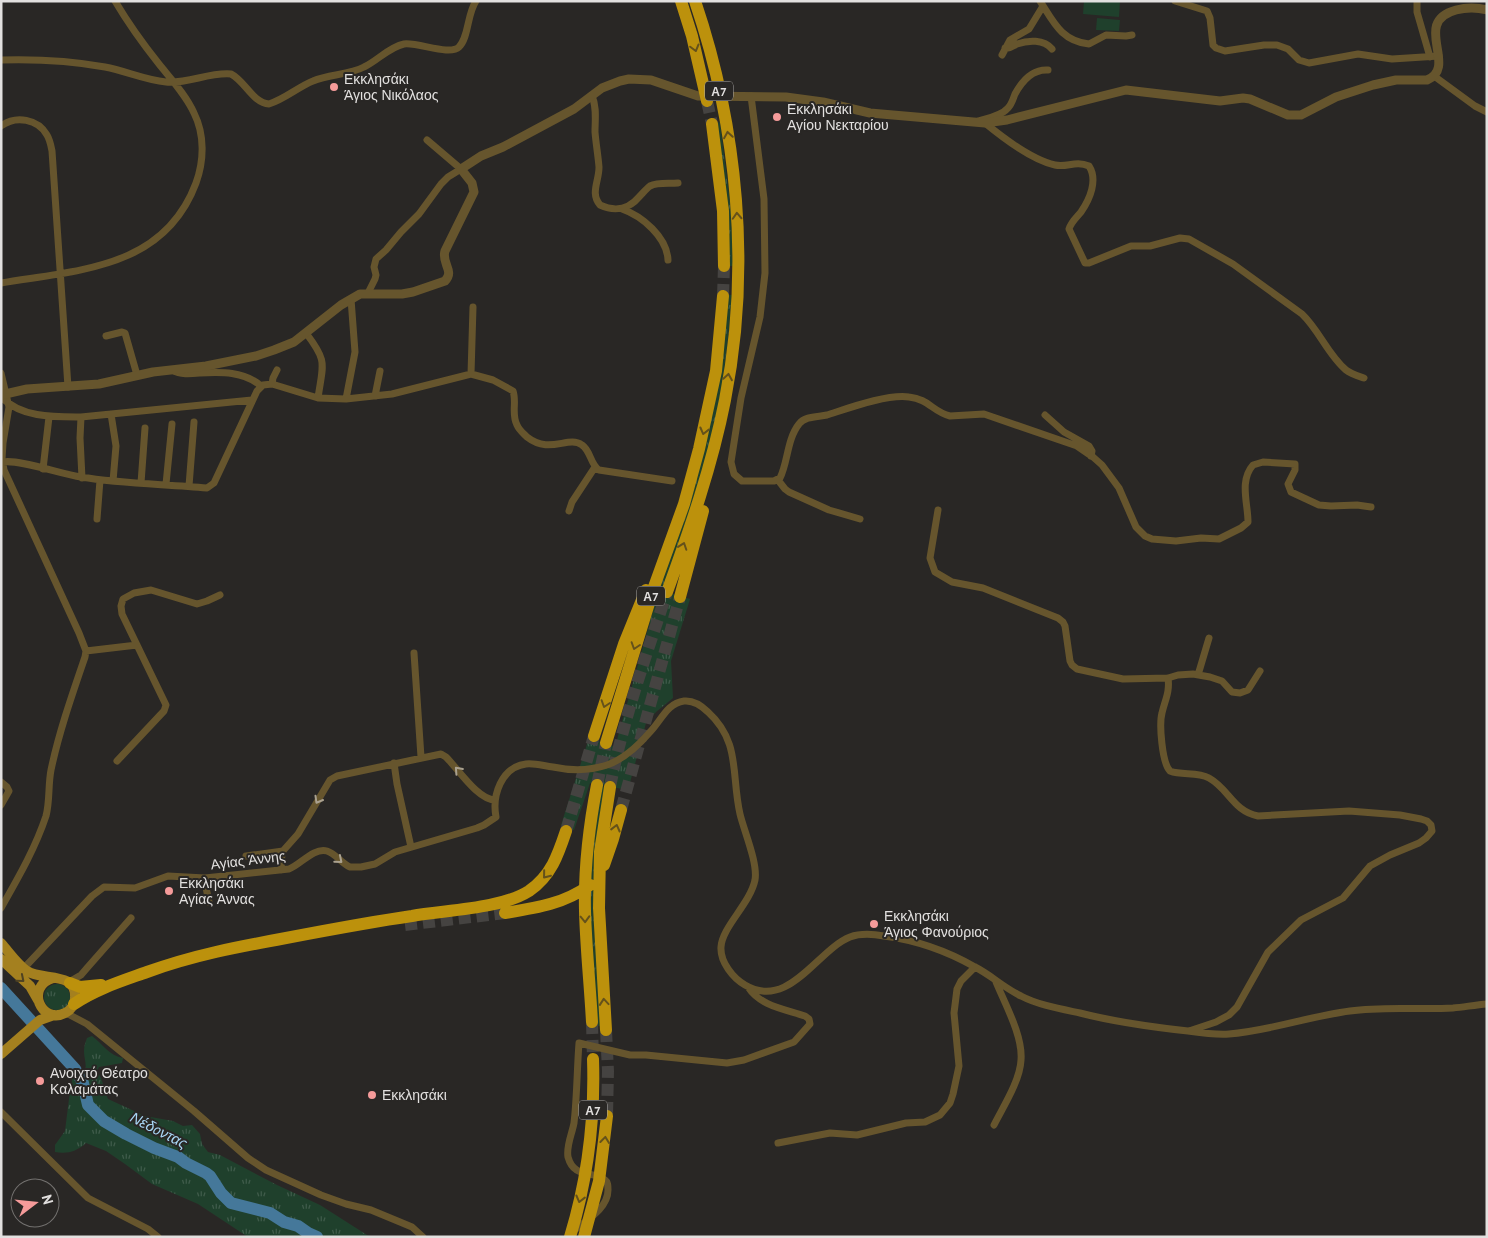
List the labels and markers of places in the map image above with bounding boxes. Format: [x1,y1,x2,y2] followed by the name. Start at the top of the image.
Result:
[344,70,439,104] place label: Εκκλησάκι Άγιος Νικόλαος
[328,81,340,93] marker: Εκκλησάκι Άγιος Νικόλαος
[787,100,889,134] place label: Εκκλησάκι Αγίου Νεκταρίου
[771,111,783,123] marker: Εκκλησάκι Αγίου Νεκταρίου
[179,874,255,908] place label: Εκκλησάκι Αγίας Άννας
[163,885,175,897] marker: Εκκλησάκι Αγίας Άννας
[884,907,989,941] place label: Εκκλησάκι Άγιος Φανούριος
[868,918,880,930] marker: Εκκλησάκι Άγιος Φανούριος
[50,1064,148,1098] place label: Ανοιχτό Θέατρο Καλαμάτας
[34,1075,46,1087] marker: Ανοιχτό Θέατρο Καλαμάτας
[382,1086,447,1104] place label: Εκκλησάκι
[366,1089,378,1101] marker: Εκκλησάκι

